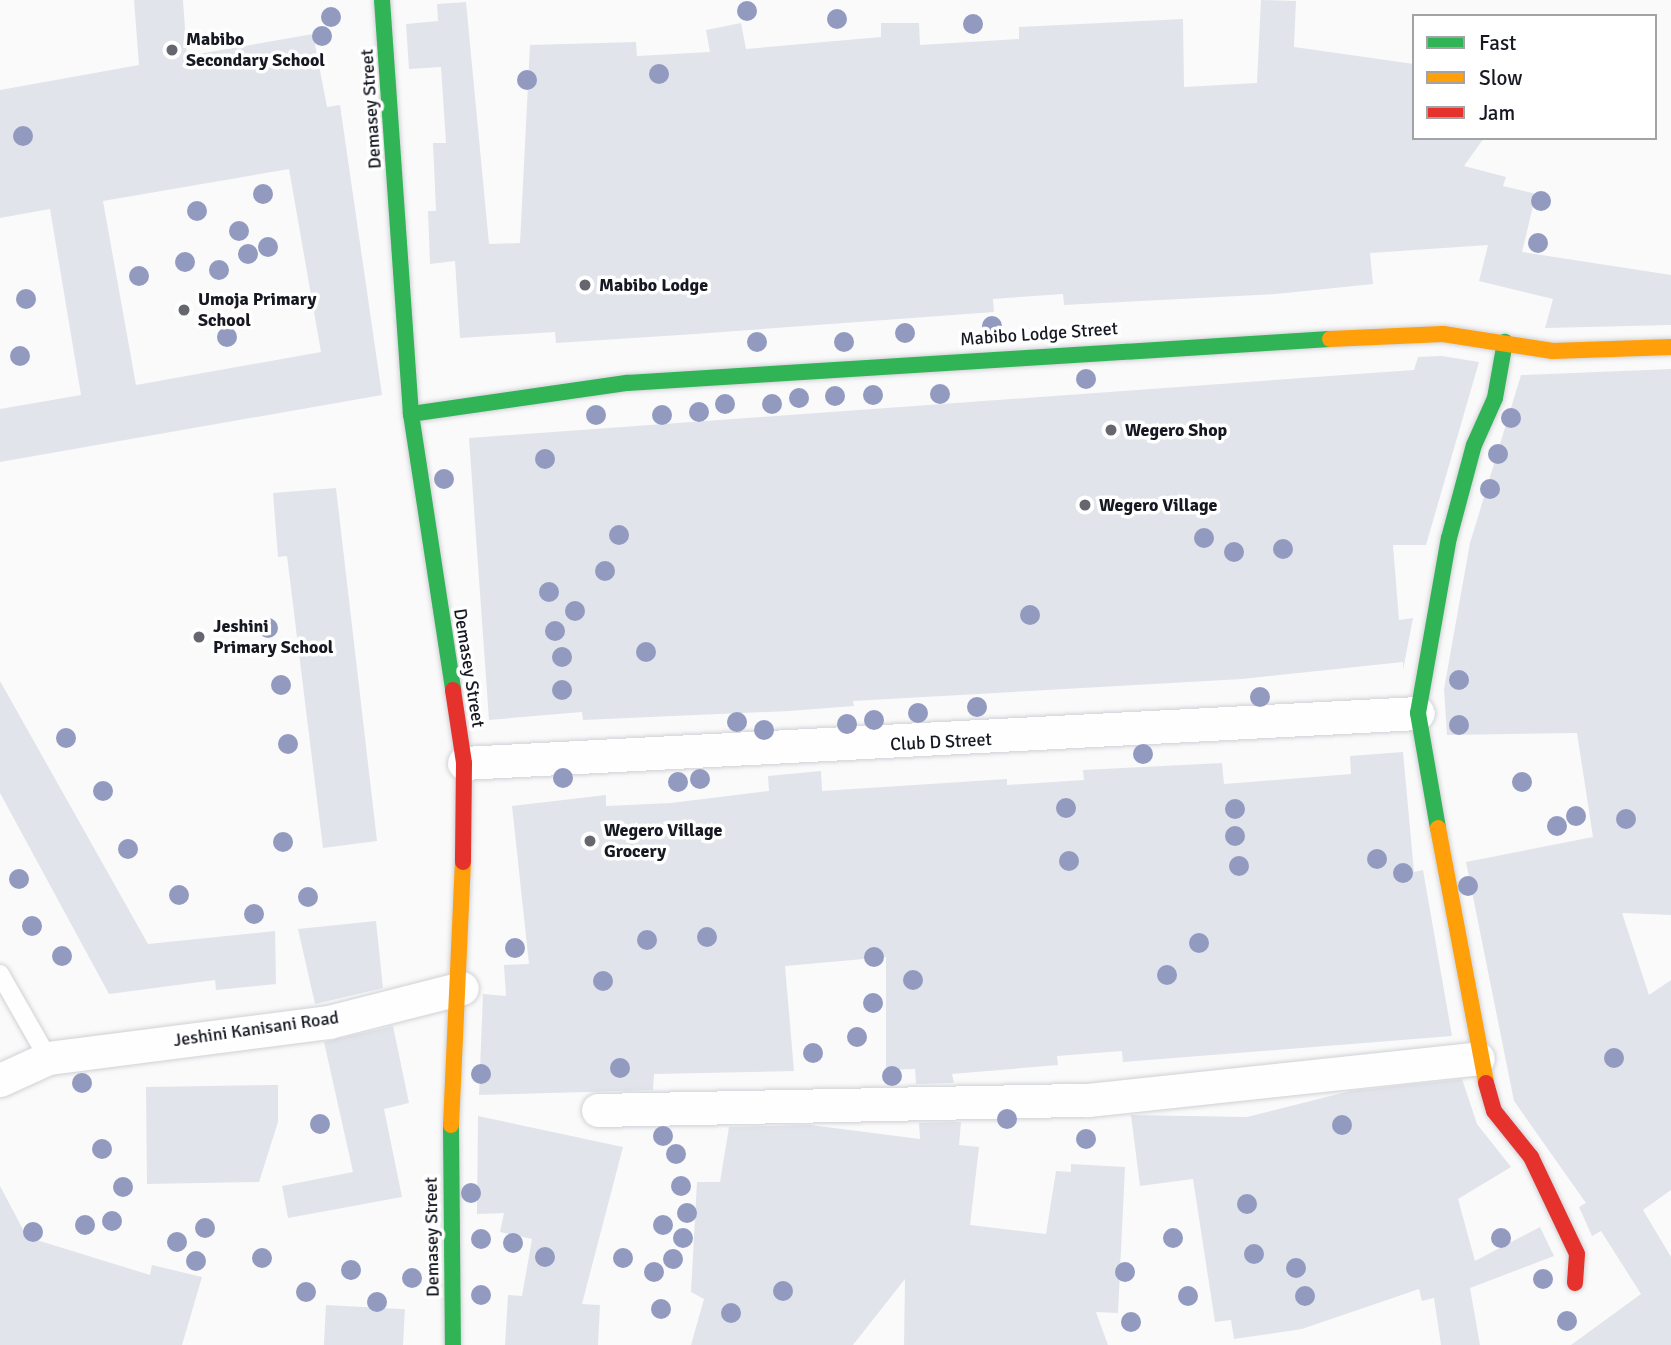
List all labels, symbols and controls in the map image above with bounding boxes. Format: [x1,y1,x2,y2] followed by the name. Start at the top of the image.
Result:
[1412,14,1657,140] legend
[186,29,325,72] place label: Mabibo Secondary School
[1479,30,1516,56] text: Fast
[164,42,180,58] marker: Mabibo Secondary School
[356,48,386,170] street label: Demasey Street
[1479,65,1523,91] text: Slow
[1479,100,1515,126] text: Jam
[599,274,708,296] place label: Mabibo Lodge
[577,277,593,293] marker: Mabibo Lodge
[198,289,316,332] place label: Umoja Primary School
[176,302,192,318] marker: Umoja Primary School
[959,318,1119,350] street label: Mabibo Lodge Street
[1125,419,1227,441] place label: Wegero Shop
[1103,422,1119,438] marker: Wegero Shop
[1099,494,1218,516] place label: Wegero Village
[1077,497,1093,513] marker: Wegero Village
[449,607,489,729] street label: Demasey Street
[213,616,333,658] place label: Jeshini Primary School
[191,629,207,645] marker: Jeshini Primary School
[890,729,992,755] street label: Club D Street
[604,820,723,862] place label: Wegero Village Grocery
[582,833,598,849] marker: Wegero Village Grocery
[172,1007,340,1051] street label: Jeshini Kanisani Road
[420,1177,444,1297] street label: Demasey Street

